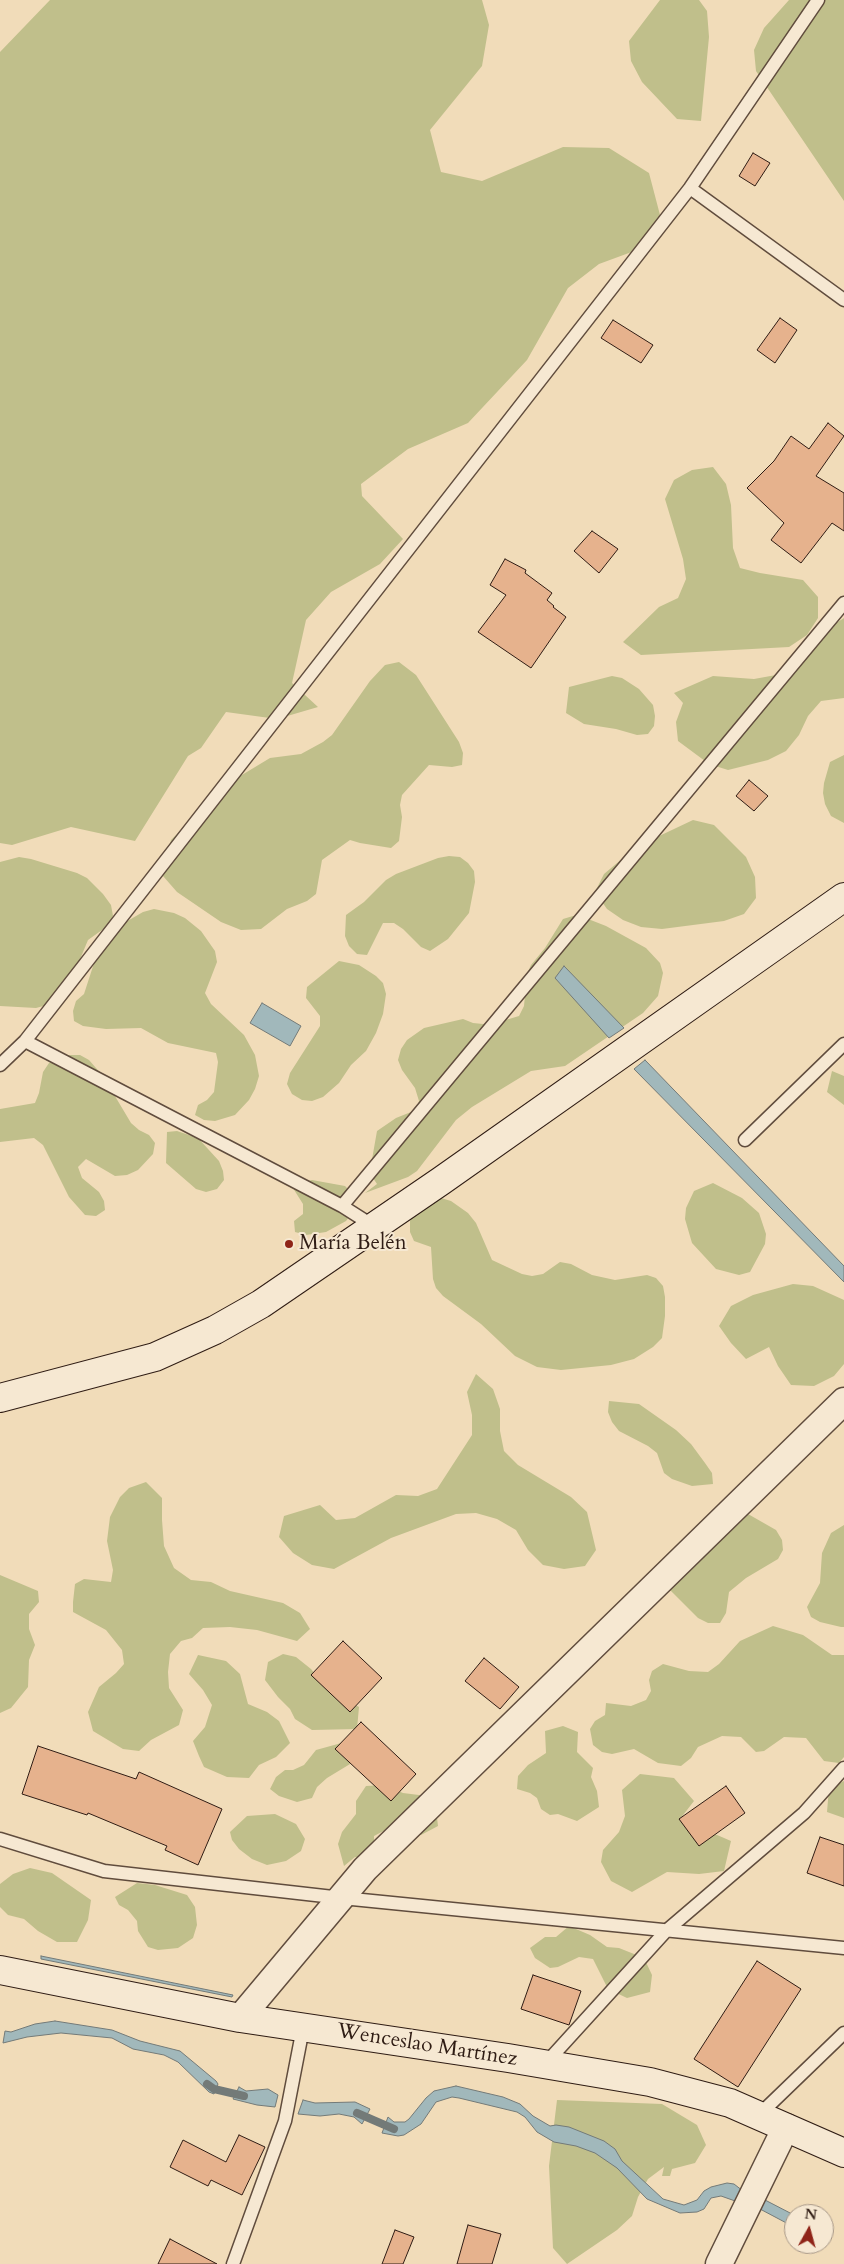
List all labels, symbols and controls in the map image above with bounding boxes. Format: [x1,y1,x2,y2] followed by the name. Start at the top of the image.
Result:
[299,1231,407,1257] place label: María Belén
[283,1238,295,1250] marker: María Belén
[335,2019,519,2073] street label: Wenceslao Martínez
[784,2204,834,2254] north arrow
[804,2204,818,2225] text: N

